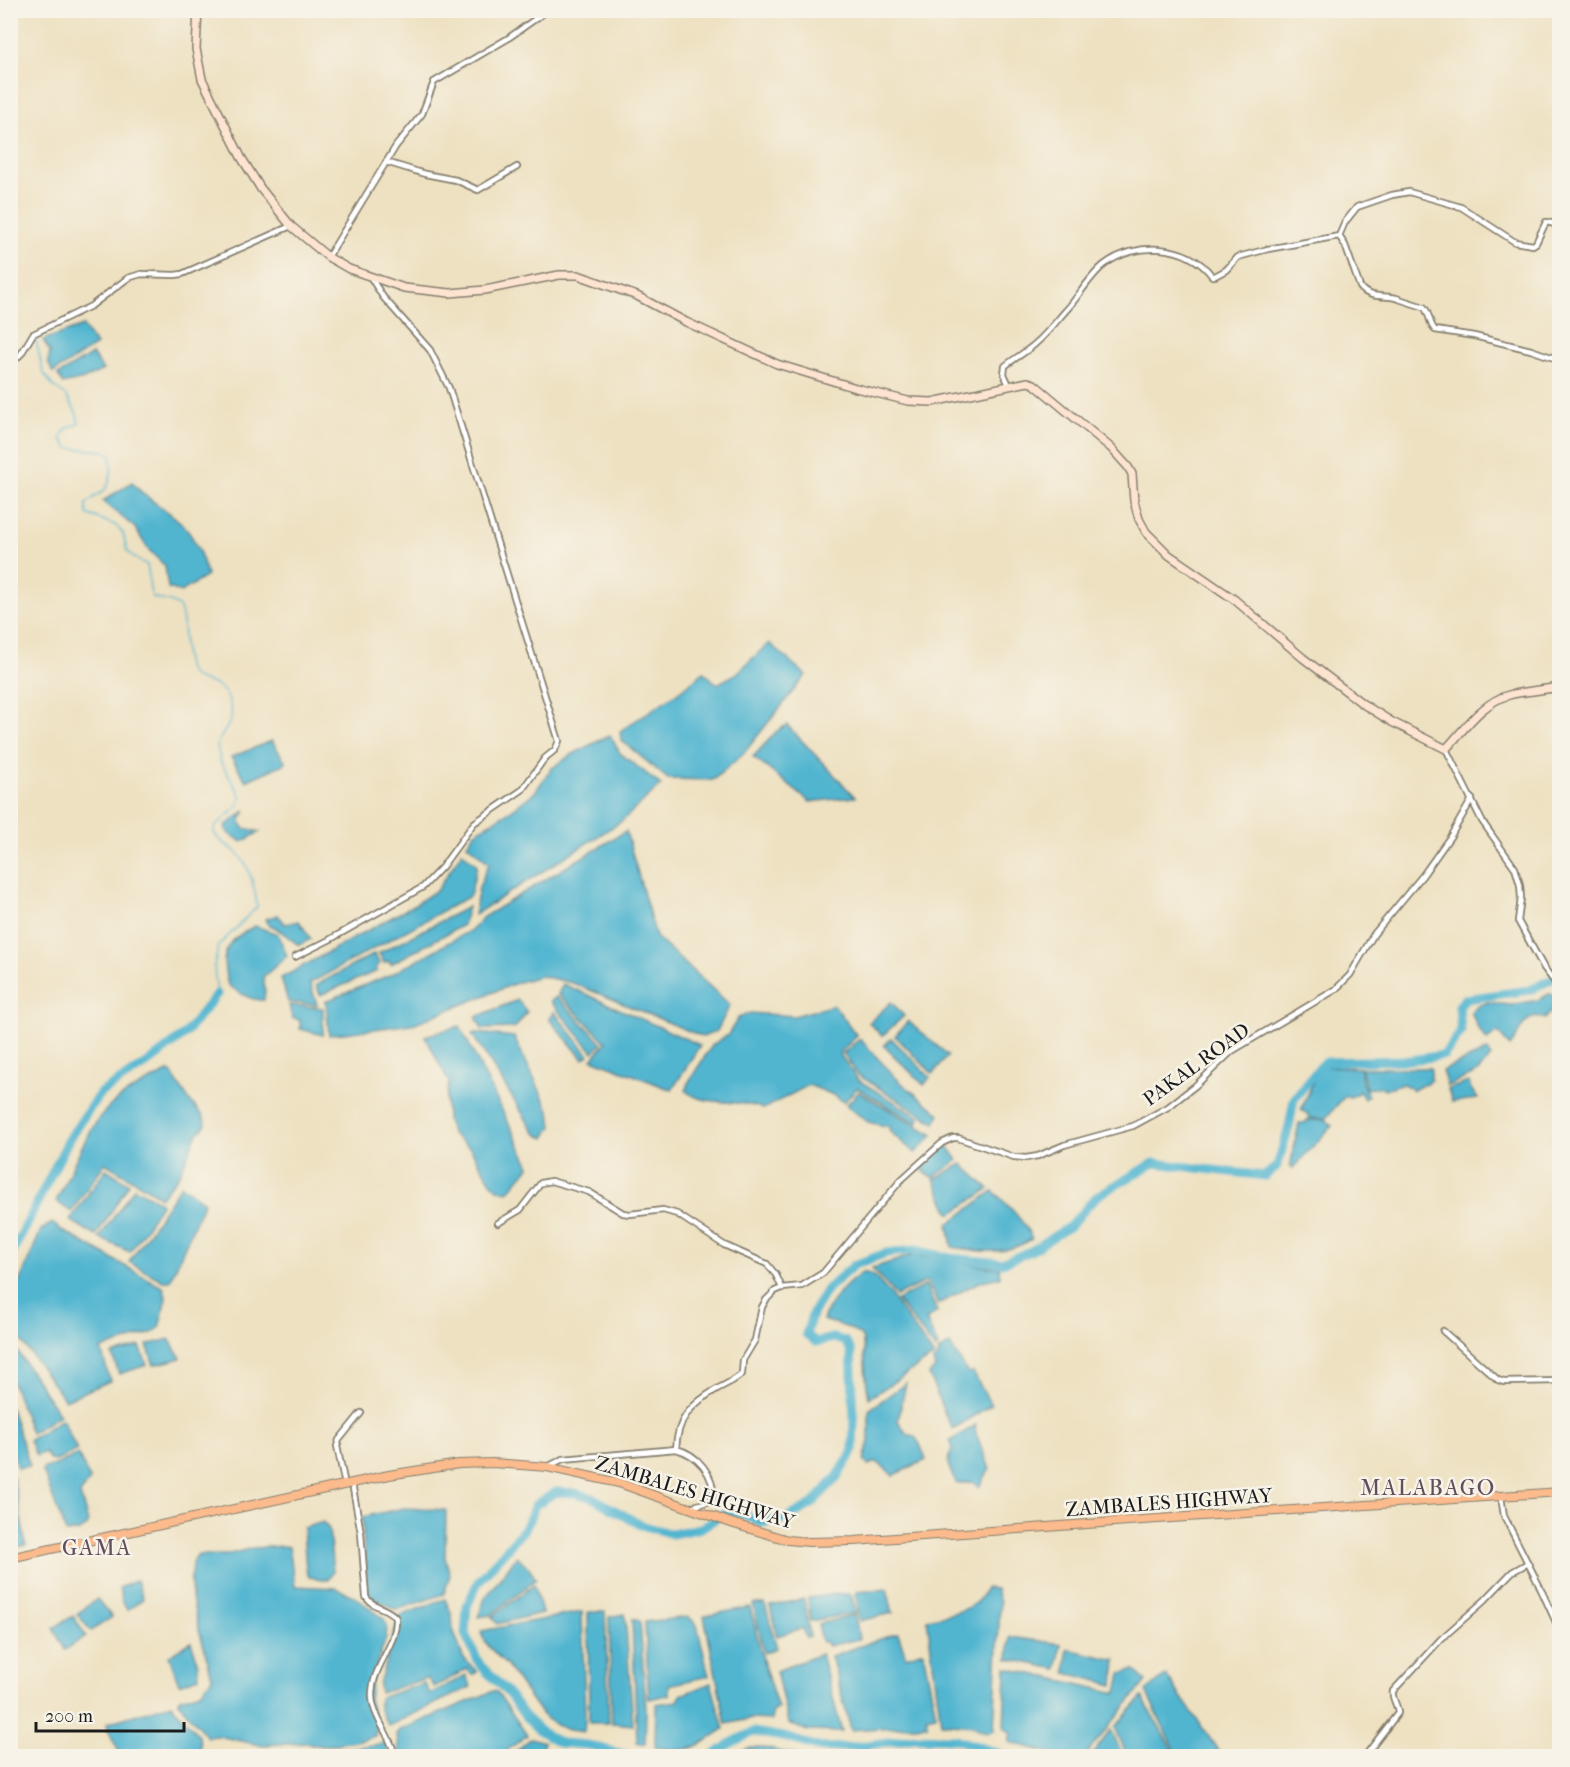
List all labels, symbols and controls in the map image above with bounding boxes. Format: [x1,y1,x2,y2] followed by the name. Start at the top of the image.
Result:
[1139,1018,1254,1111] street label: PAKAL ROAD
[592,1451,799,1534] street label: ZAMBALES HIGHWAY
[1360,1475,1496,1501] district label: MALABAGO
[1065,1484,1275,1521] street label: ZAMBALES HIGHWAY
[62,1535,132,1561] district label: GAMA
[36,1695,184,1733] scale bar
[45,1706,93,1727] text: 200 m

